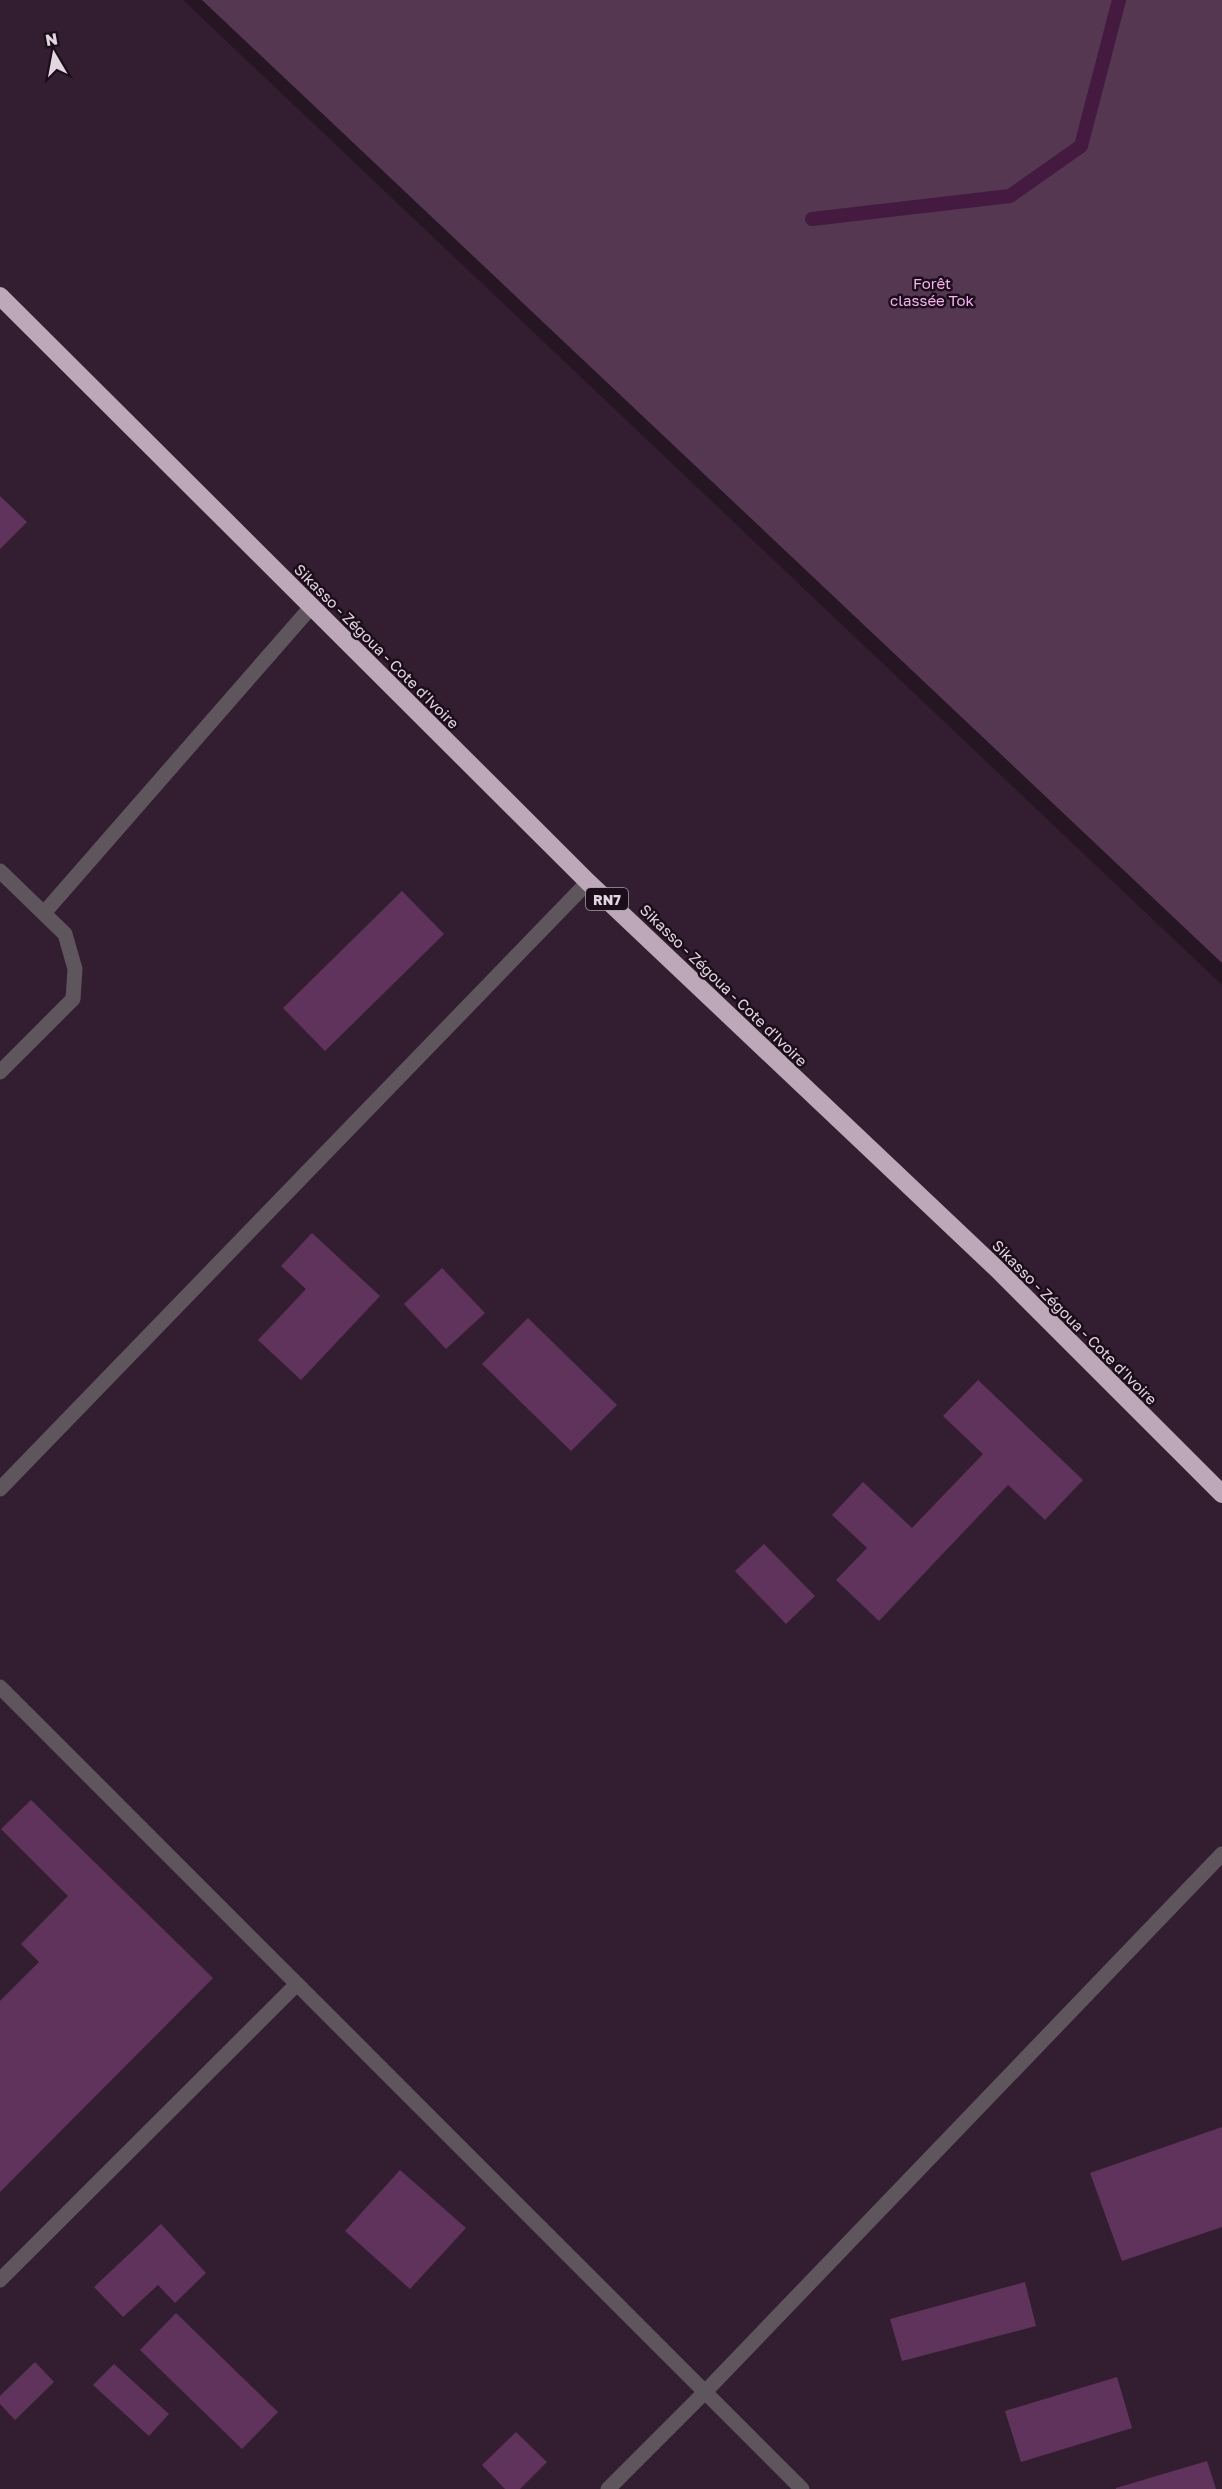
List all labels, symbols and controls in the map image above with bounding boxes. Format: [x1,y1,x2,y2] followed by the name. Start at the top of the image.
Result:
[24,24,84,84] north arrow
[44,28,59,50] text: N
[890,274,974,309] park label: Forêt classée Tok
[291,560,463,732] street label: Sikasso - Zégoua - Cote d'Ivoire
[586,888,628,910] road number: RN7
[637,900,811,1070] street label: Sikasso - Zégoua - Cote d'Ivoire
[989,1236,1161,1408] street label: Sikasso - Zégoua - Cote d'Ivoire

